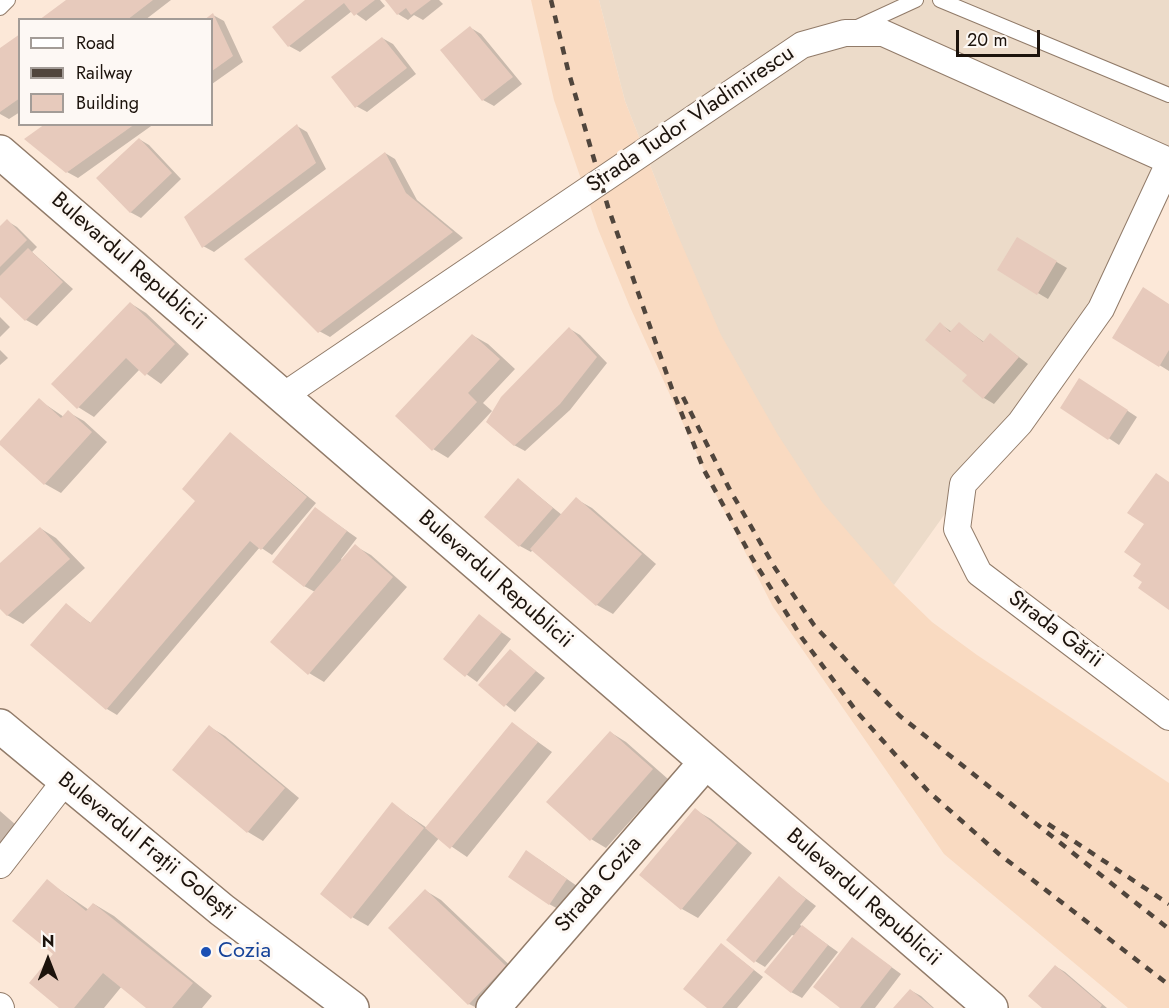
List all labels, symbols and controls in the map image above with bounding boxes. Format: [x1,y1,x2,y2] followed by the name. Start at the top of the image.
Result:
[18,18,213,126] legend
[959,18,1043,56] scale bar
[967,27,1007,53] text: 20 m
[76,30,115,56] text: Road
[582,41,800,199] street label: Strada Tudor Vladimirescu
[76,60,132,86] text: Railway
[76,90,139,116] text: Building
[45,188,211,336] street label: Bulevardul Republicii
[412,506,578,654] street label: Bulevardul Republicii
[1002,586,1108,674] street label: Strada Gării
[52,767,240,927] street label: Bulevardul Frații Golești
[780,824,946,972] street label: Bulevardul Republicii
[550,832,648,938] street label: Strada Cozia
[18,930,78,990] north arrow
[42,930,54,953] text: N
[218,939,271,965] place label: Cozia
[199,945,213,959] marker: Cozia

